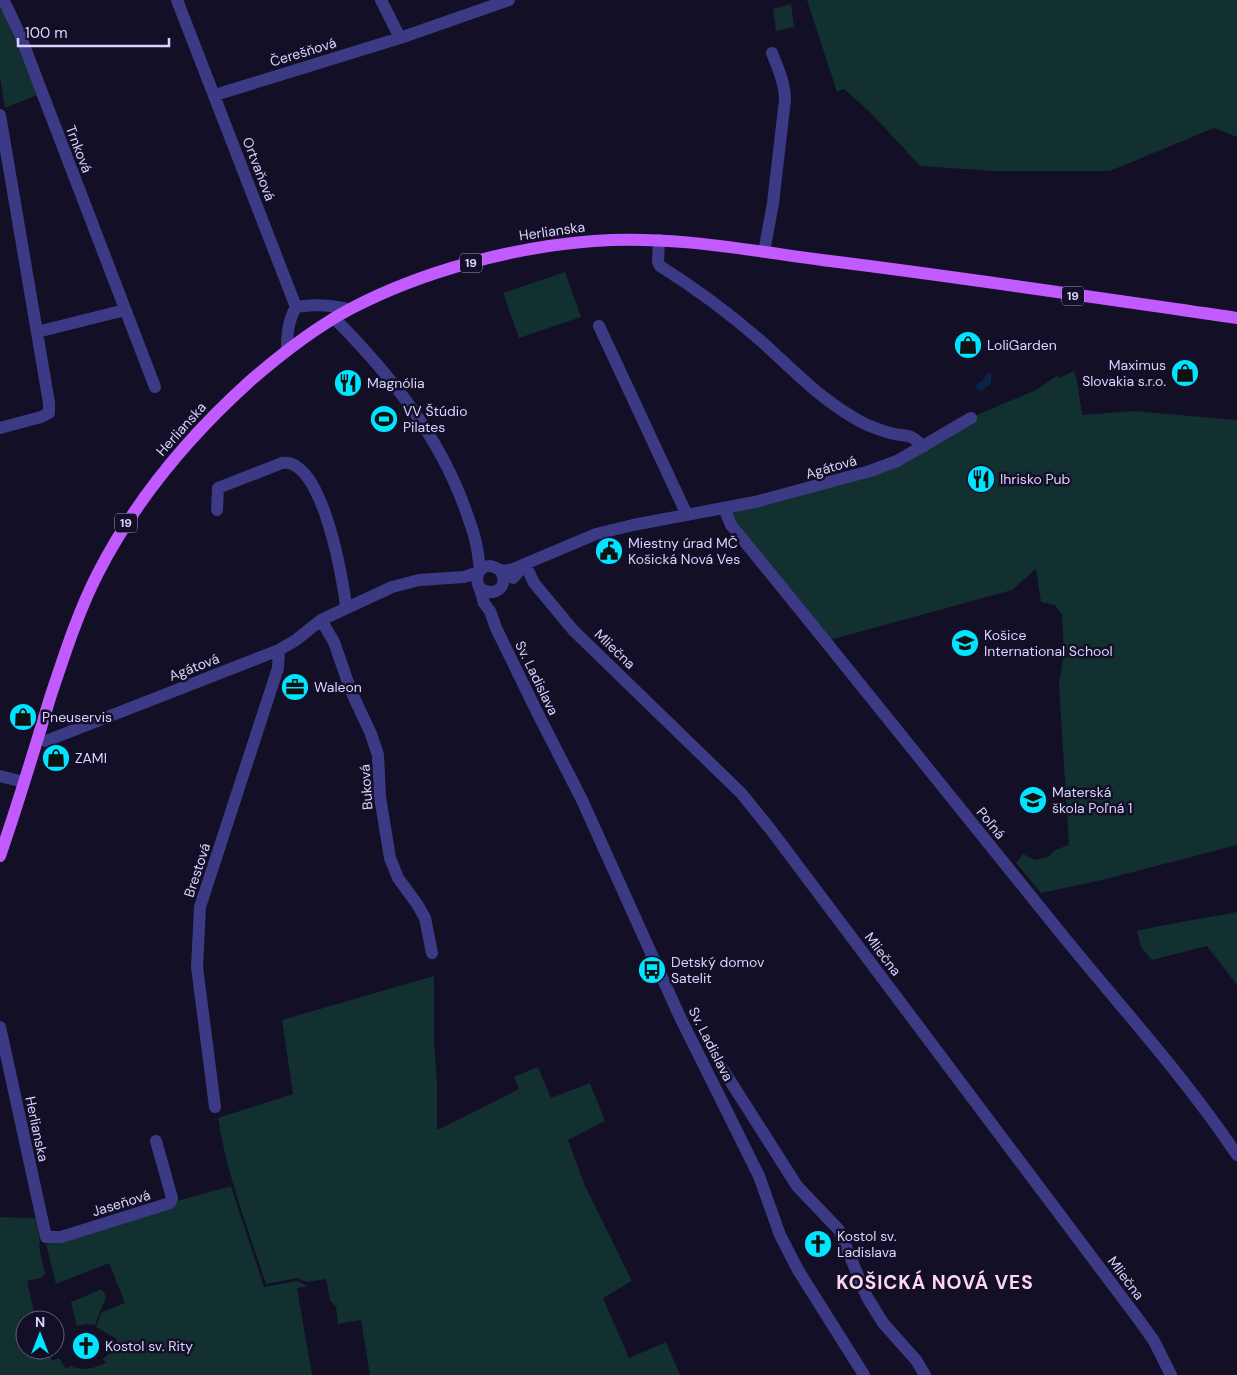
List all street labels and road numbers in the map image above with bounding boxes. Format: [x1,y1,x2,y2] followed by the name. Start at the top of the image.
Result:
[268,33,338,71] street label: Čerešňová
[62,123,96,175] street label: Trnková
[239,135,279,203] street label: Ortvaňová
[518,217,586,245] street label: Herlianska
[460,254,482,272] road number: 19
[1062,286,1084,306] road number: 19
[152,398,210,460] street label: Herlianska
[803,451,859,483] street label: Agátová
[115,514,137,532] road number: 19
[591,625,639,673] street label: Mliečna
[511,638,563,718] street label: Sv. Ladislava
[166,649,222,685] street label: Agátová
[355,764,377,810] street label: Buková
[973,803,1009,843] street label: Poľná
[180,841,214,899] street label: Brestová
[861,929,905,979] street label: Mliečna
[685,1004,737,1084] street label: Sv. Ladislava
[21,1095,53,1163] street label: Herlianska
[90,1186,152,1220] street label: Jaseňová
[1104,1253,1148,1303] street label: Mliečna

